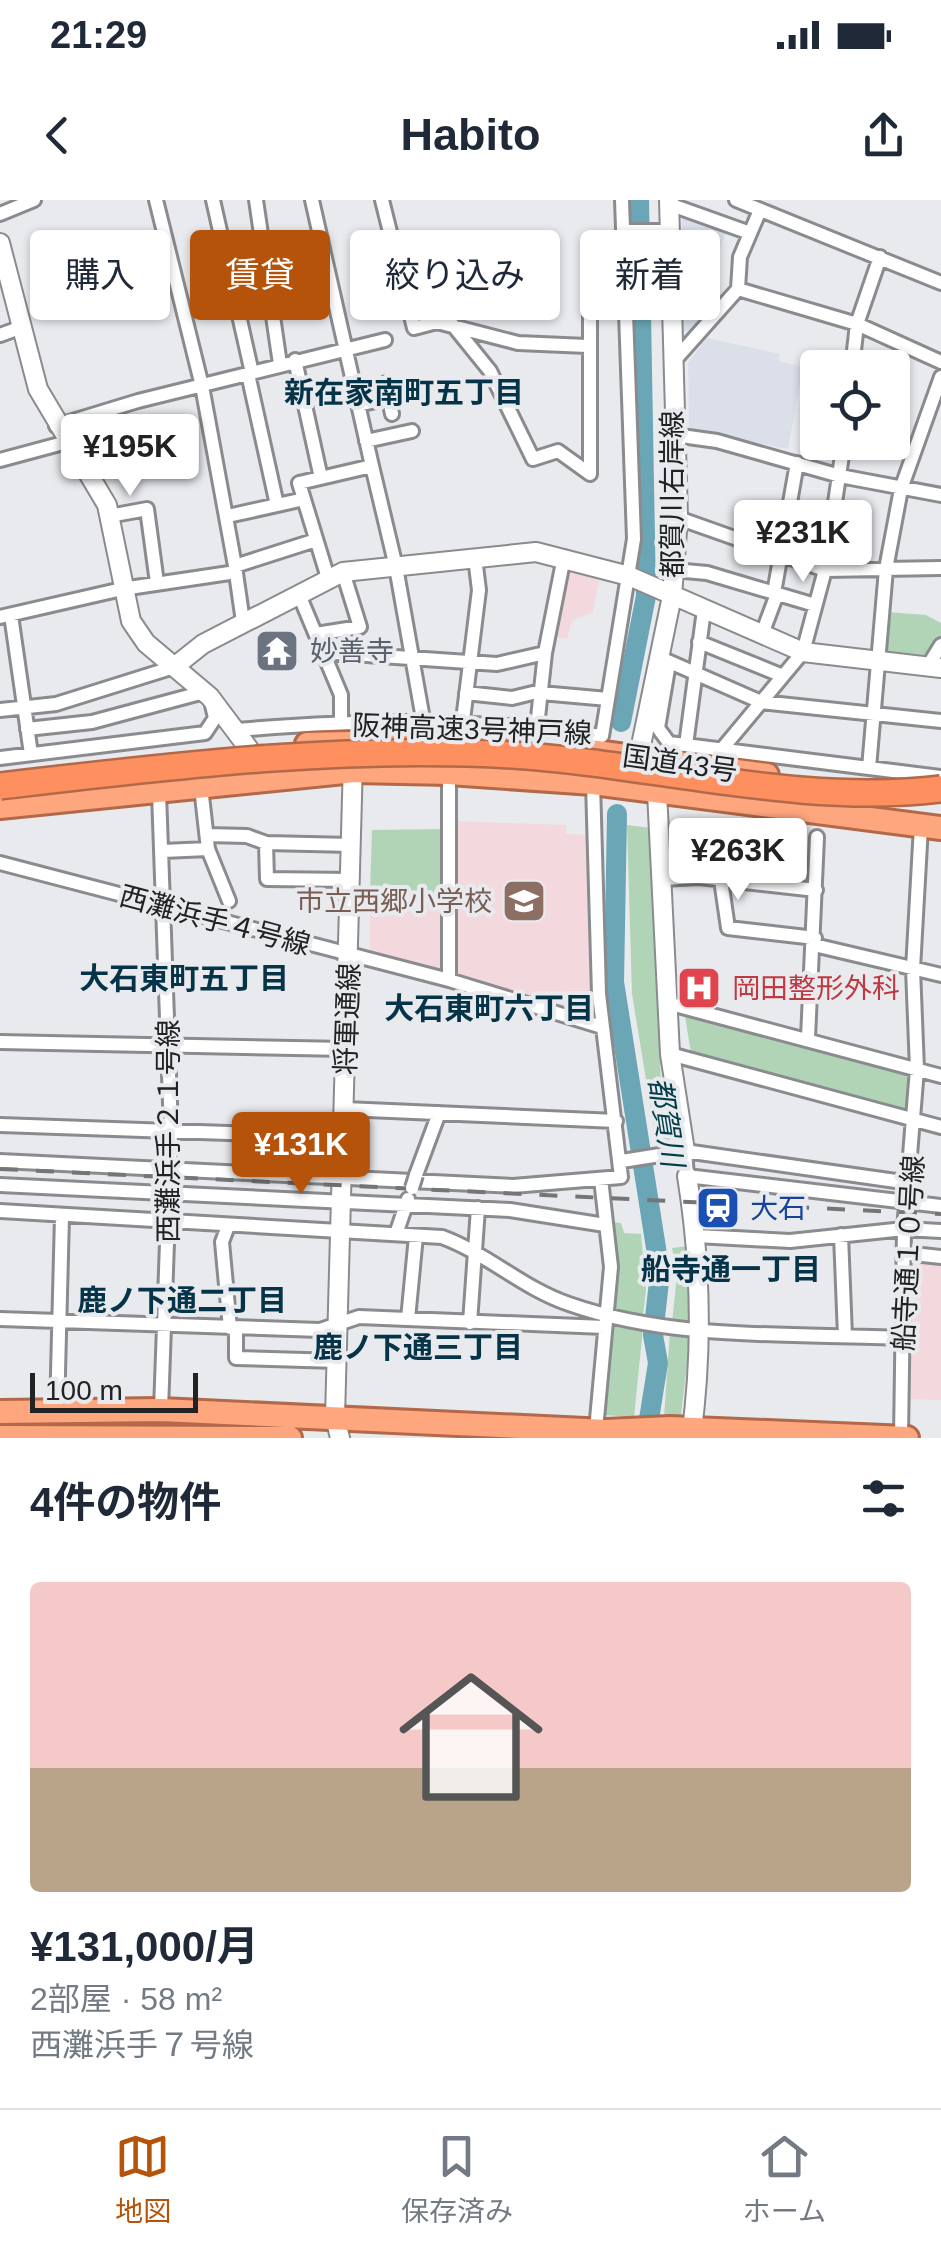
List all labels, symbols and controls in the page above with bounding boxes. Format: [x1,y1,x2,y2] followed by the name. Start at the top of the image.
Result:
[50,14,147,56] text: 21:29
[30,108,85,163] icon: back
[856,108,911,163] icon: share
[401,109,541,160] text: Habito
[30,230,170,320] chip: 購入
[190,230,330,320] chip: 賃貸
[350,230,560,320] chip: 絞り込み
[580,230,720,320] chip: 新着
[800,350,910,460] map controls
[800,350,910,460] button: locate
[284,376,524,409] district label: 新在家南町五丁目
[657,410,688,578] street label: 都賀川右岸線
[60,414,200,499] pin: ¥195K
[83,428,177,464] text: ¥195K
[733,500,873,585] pin: ¥231K
[756,514,850,550] text: ¥231K
[254,628,300,674] temple icon: 妙善寺
[310,636,394,667] place label: 妙善寺
[352,710,592,749] street label: 阪神高速3号神戸線
[621,740,739,787] street label: 国道43号
[668,818,808,903] pin: ¥263K
[691,832,785,868] text: ¥263K
[501,878,547,924] school or university icon: 市立西郷小学校
[116,880,314,961] street label: 西灘浜手４号線
[296,886,492,917] place label: 市立西郷小学校
[79,962,289,995] district label: 大石東町五丁目
[330,963,365,1076] street label: 将軍通線
[676,965,722,1011] hospital icon: 岡田整形外科
[732,973,900,1004] place label: 岡田整形外科
[384,992,594,1025] district label: 大石東町六丁目
[153,1019,184,1243] street label: 西灘浜手２１号線
[643,1075,690,1172] water label: 都賀川
[231,1112,371,1197] pin: ¥131K
[254,1126,348,1162] text: ¥131K
[888,1154,929,1352] street label: 船寺通１０号線
[695,1185,741,1231] station icon: 大石
[750,1193,806,1224] place label: 大石
[641,1253,821,1286] district label: 船寺通一丁目
[77,1284,287,1317] district label: 鹿ノ下通二丁目
[313,1331,523,1364] district label: 鹿ノ下通三丁目
[30,1368,198,1412] scale bar
[45,1375,123,1406] text: 100 m
[856,1471,911,1526] icon: filters
[30,1479,221,1526] text: 4件の物件
[381,1647,561,1827] icon: home
[30,1923,259,1970] text: ¥131,000/月
[30,1981,222,2017] text: 2部屋 · 58 m²
[30,2027,254,2063] text: 西灘浜手７号線
[115,2129,171,2229] tab: 地図
[401,2129,513,2229] tab: 保存済み
[743,2129,826,2229] tab: ホーム

